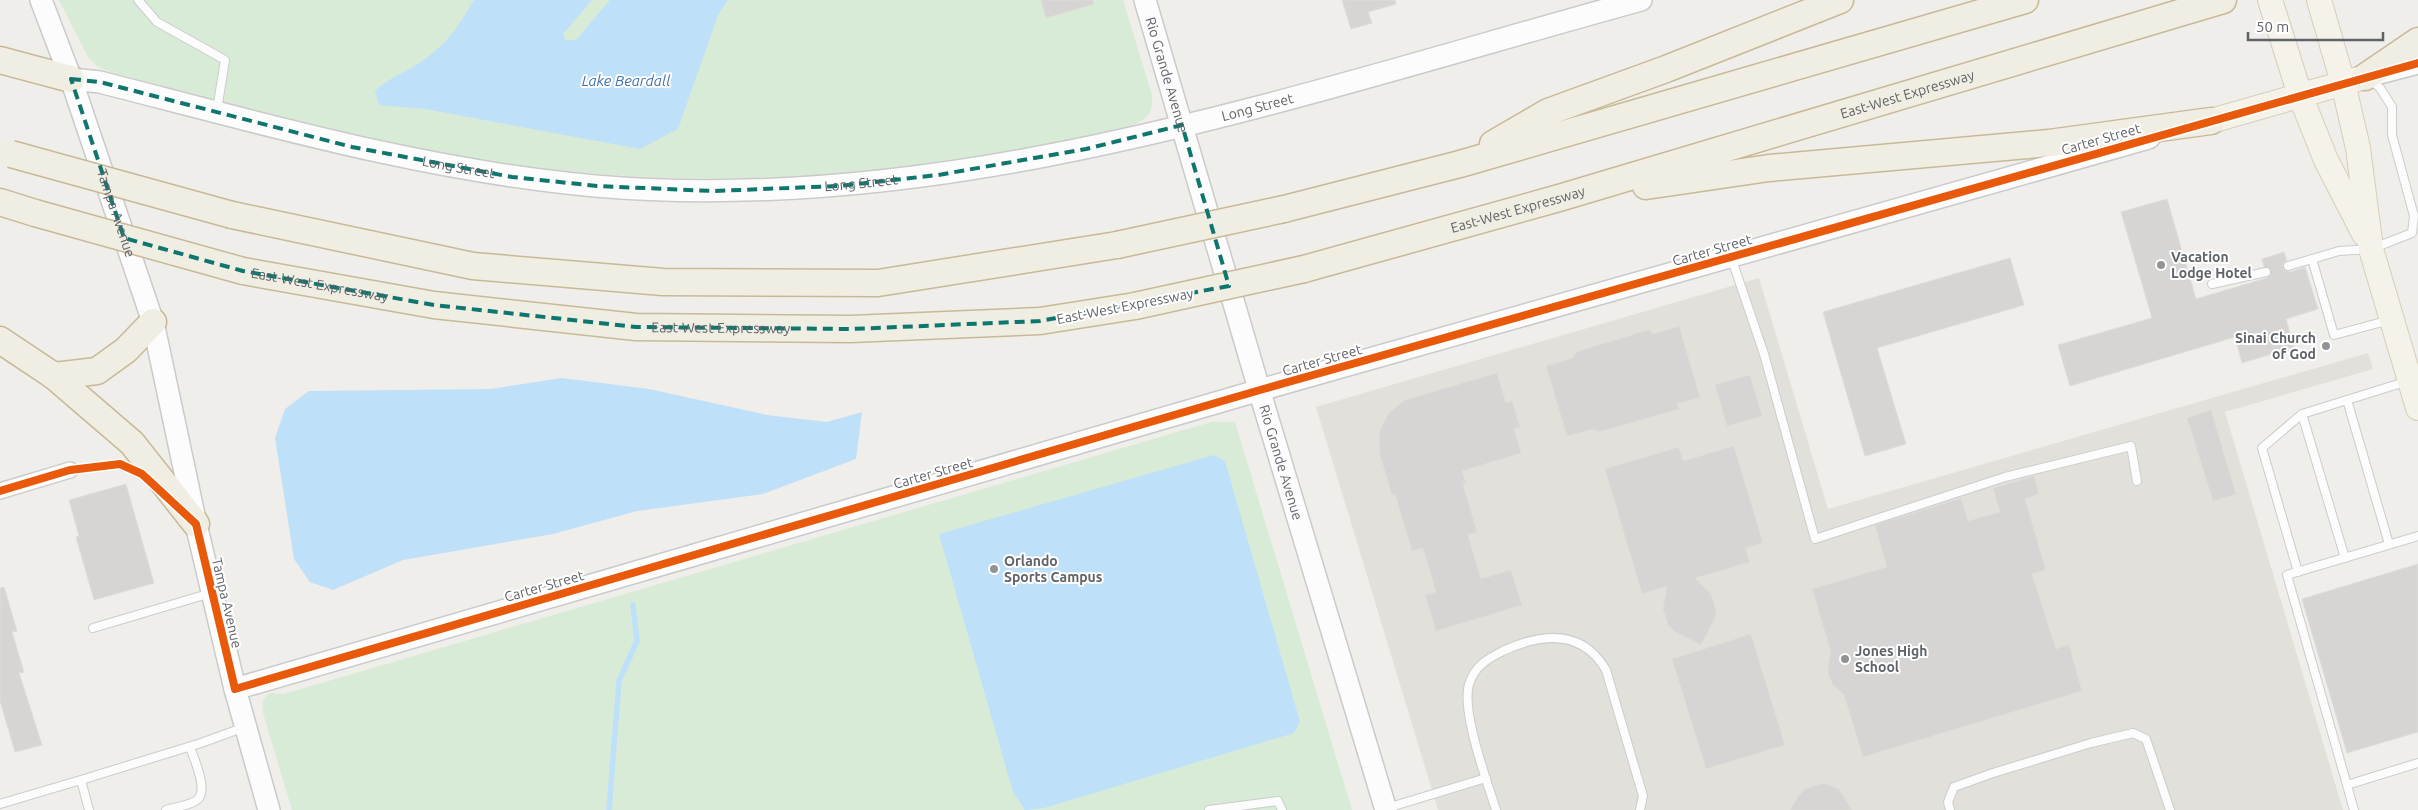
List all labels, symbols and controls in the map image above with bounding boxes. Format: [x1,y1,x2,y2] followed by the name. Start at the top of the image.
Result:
[2248,10,2383,42] scale bar
[1142,15,1191,135] street label: Rio Grande Avenue
[2256,18,2289,35] text: 50 m
[1838,67,1976,122] street label: East-West Expressway
[582,72,671,89] water label: Lake Beardall
[1220,90,1296,124] street label: Long Street
[2059,120,2143,158] street label: Carter Street
[421,153,497,182] street label: Long Street
[94,167,139,259] street label: Tampa Avenue
[824,171,899,194] street label: Long Street
[1449,183,1587,236] street label: East-West Expressway
[1670,231,1754,269] street label: Carter Street
[2171,249,2252,281] place label: Vacation Lodge Hotel
[2155,259,2167,271] marker: Vacation Lodge Hotel
[250,265,390,305] street label: East-West Expressway
[1055,285,1195,327] street label: East-West Expressway
[651,319,791,336] street label: East-West Expressway
[2235,330,2316,362] place label: Sinai Church of God
[2320,340,2332,352] marker: Sinai Church of God
[1280,341,1364,379] street label: Carter Street
[1256,403,1306,522] street label: Rio Grande Avenue
[891,454,975,492] street label: Carter Street
[1004,553,1103,585] place label: Orlando Sports Campus
[209,556,245,650] street label: Tampa Avenue
[988,563,1000,575] marker: Orlando Sports Campus
[502,567,586,605] street label: Carter Street
[1855,643,1927,675] place label: Jones High School
[1839,653,1851,665] marker: Jones High School

